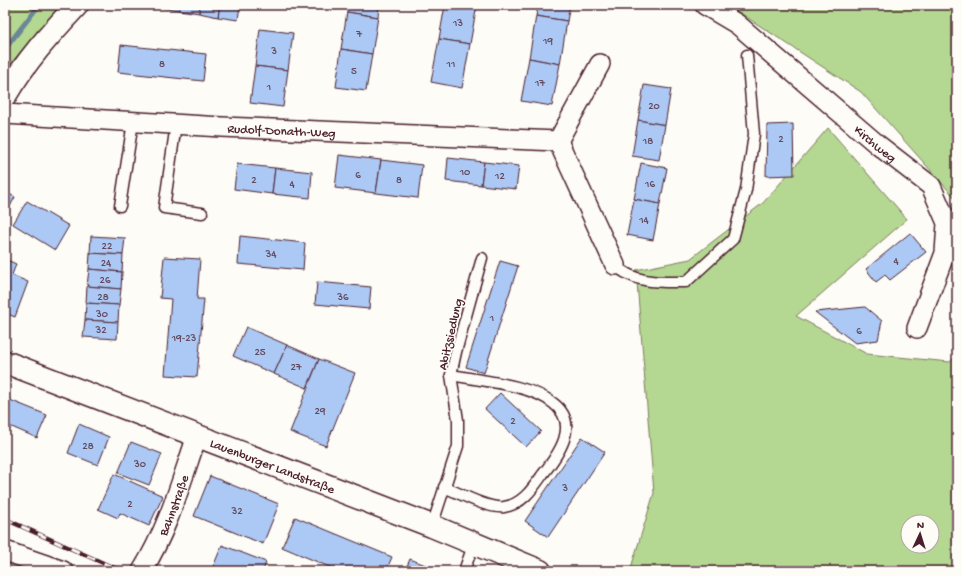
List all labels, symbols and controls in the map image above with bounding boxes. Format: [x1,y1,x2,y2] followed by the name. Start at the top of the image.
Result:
[452,18,463,30] house number: 13
[355,29,362,41] house number: 7
[542,36,553,48] house number: 19
[270,46,277,58] house number: 3
[159,59,165,71] house number: 8
[446,59,455,71] house number: 11
[351,66,357,78] house number: 5
[534,78,545,90] house number: 17
[266,82,271,94] house number: 1
[648,101,660,113] house number: 20
[227,122,336,142] street label: Rudolf-Donath-Weg
[850,123,899,166] street label: Kirchweg
[778,134,784,146] house number: 2
[642,136,653,148] house number: 18
[459,167,470,179] house number: 10
[355,170,361,182] house number: 6
[494,171,506,183] house number: 12
[251,175,257,187] house number: 2
[396,175,402,187] house number: 8
[289,179,295,191] house number: 4
[644,179,655,191] house number: 16
[638,215,650,227] house number: 14
[102,241,113,253] house number: 22
[265,249,277,261] house number: 34
[893,256,899,268] house number: 4
[101,258,112,270] house number: 24
[100,275,111,287] house number: 26
[97,292,109,304] house number: 28
[336,292,349,304] house number: 36
[436,297,467,372] street label: Abitzsiedlung
[95,309,108,321] house number: 30
[489,313,494,325] house number: 1
[94,325,107,337] house number: 32
[856,326,862,338] house number: 6
[171,333,197,345] house number: 19-23
[254,347,266,359] house number: 25
[290,362,302,374] house number: 27
[315,406,326,418] house number: 29
[510,416,516,428] house number: 2
[207,436,337,498] street label: Lauenburger Landstraße
[82,441,94,453] house number: 28
[133,459,146,471] house number: 30
[156,473,193,540] street label: Bahnstraße
[561,483,568,495] house number: 3
[127,499,133,511] house number: 2
[230,506,243,518] house number: 32
[900,514,940,554] north arrow
[917,520,925,532] text: N

